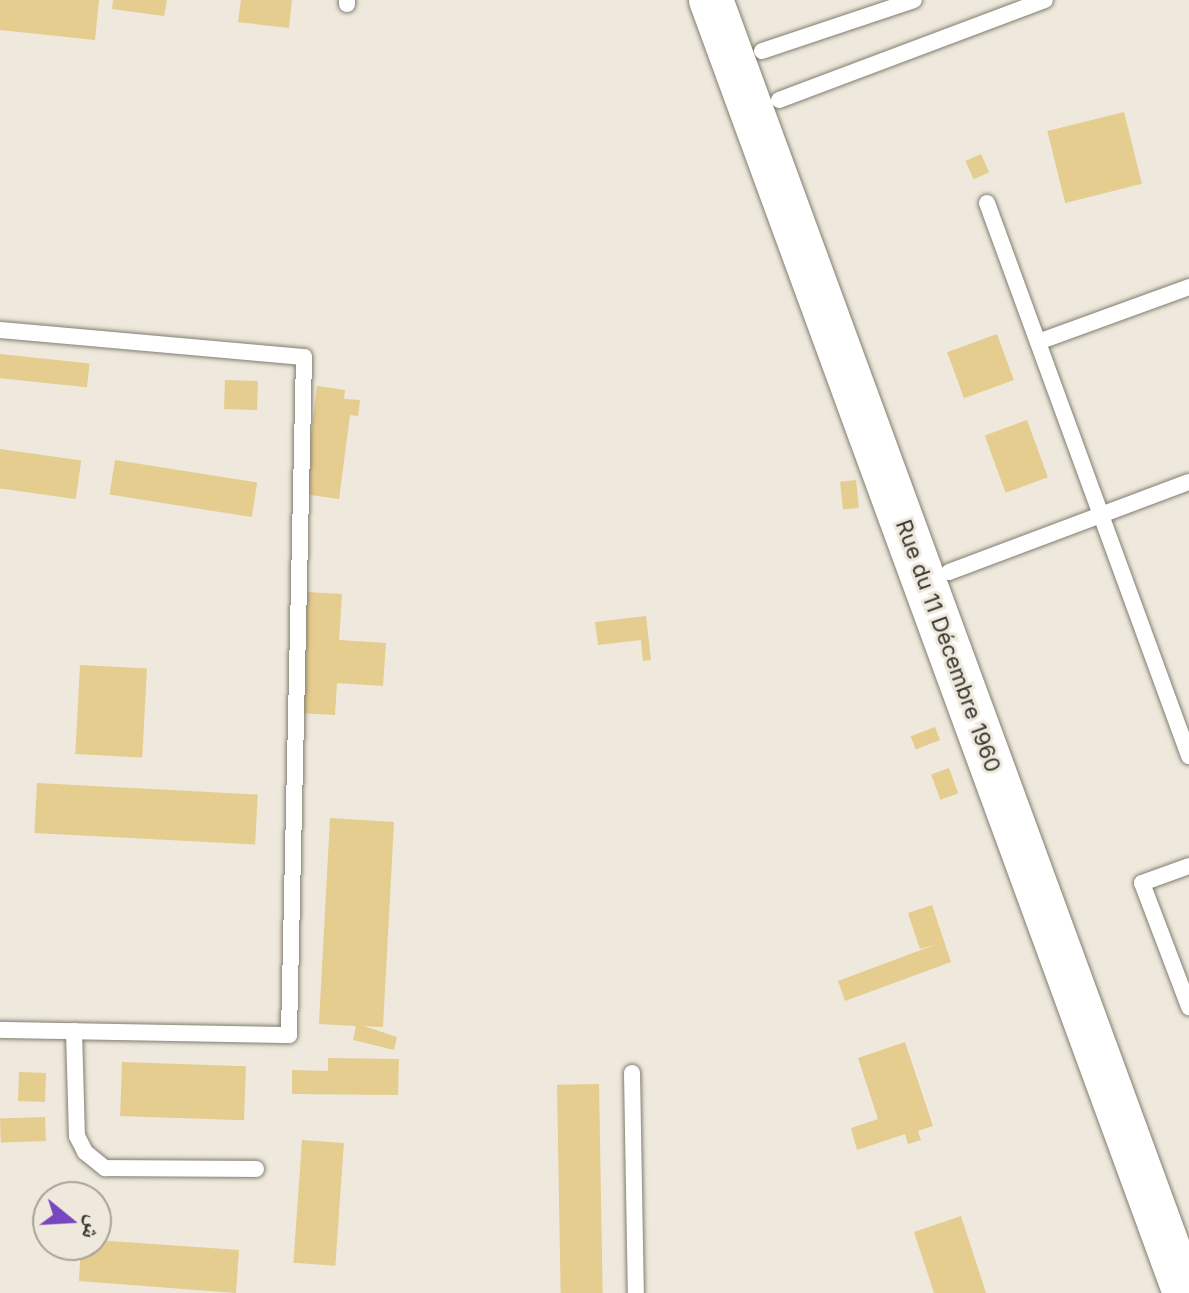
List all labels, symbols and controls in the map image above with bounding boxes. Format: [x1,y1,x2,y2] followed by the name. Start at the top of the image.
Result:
[890,516,1006,776] street label: Rue du 11 Décembre 1960
[32,1181,112,1261] north arrow
[77,1213,109,1243] text: ش

